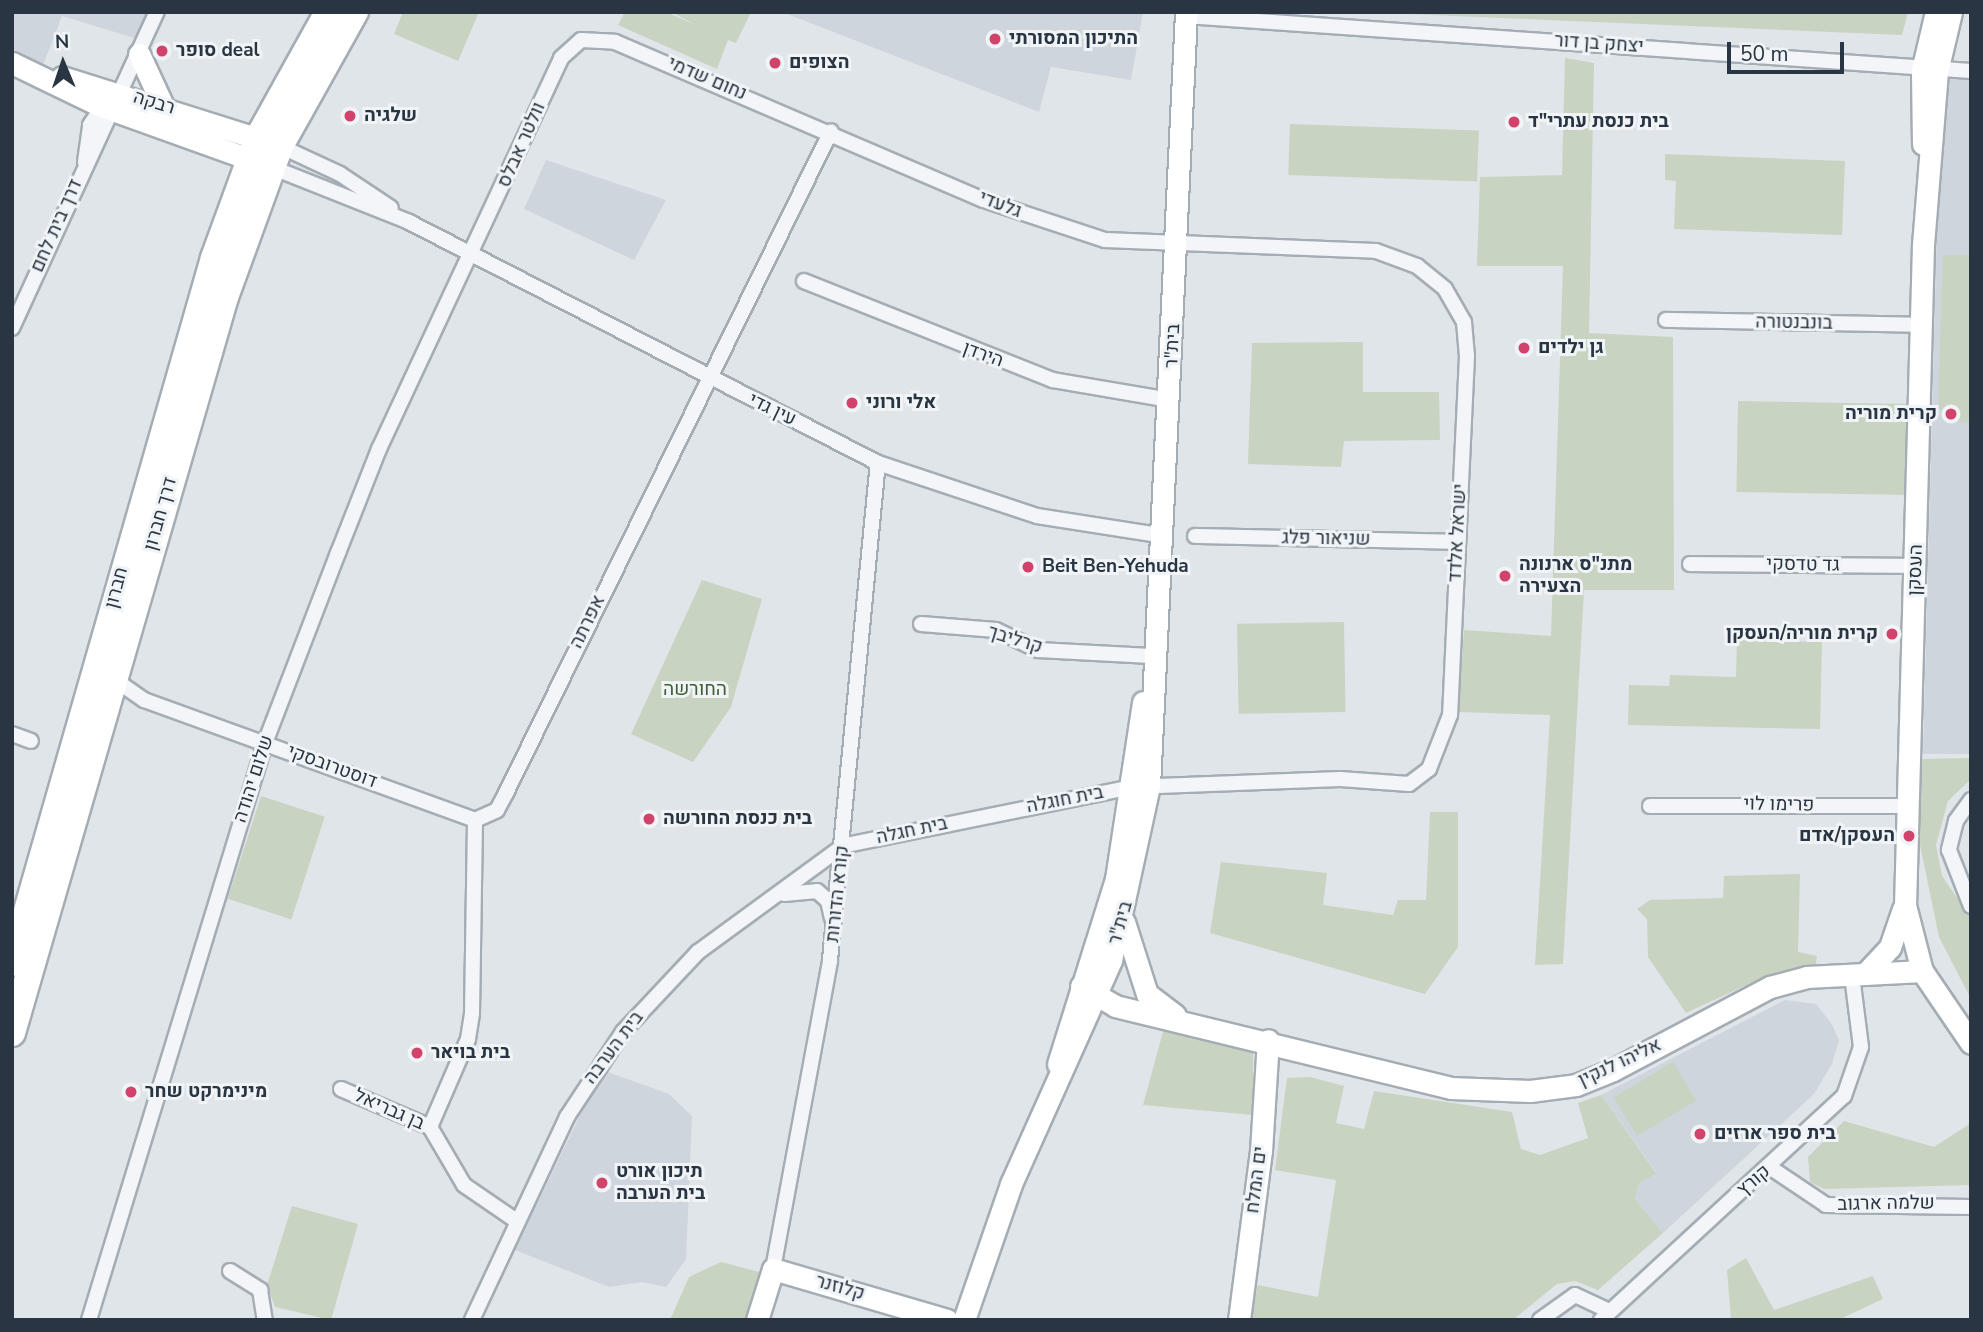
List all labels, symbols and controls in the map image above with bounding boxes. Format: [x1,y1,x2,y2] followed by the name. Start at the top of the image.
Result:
[28,28,98,98] north arrow
[1009,28,1138,50] place label: התיכון המסורתי
[1731,28,1848,72] scale bar
[55,29,70,55] text: N
[1554,30,1644,58] street label: יצחק בן דור
[987,31,1003,47] marker: התיכון המסורתי
[176,40,260,62] place label: סופר deal
[1740,40,1789,68] text: 50 m
[154,43,170,59] marker: סופר deal
[664,52,750,106] street label: נחום שדמי
[789,52,849,74] place label: הצופים
[767,55,783,71] marker: הצופים
[130,86,178,120] street label: רבקה
[493,99,551,191] street label: וולטר אבלס
[364,105,417,127] place label: שלגיה
[342,108,358,124] marker: שלגיה
[1528,111,1669,133] place label: בית כנסת עתרי"ד
[1506,114,1522,130] marker: בית כנסת עתרי"ד
[26,176,88,276] street label: דרך בית לחם
[976,187,1024,223] street label: גלעדי
[1755,311,1833,335] street label: בונבנטורה
[1160,323,1186,369] street label: בית"ר
[960,337,1006,373] street label: הירדן
[1538,337,1604,359] place label: גן ילדים
[1516,340,1532,356] marker: גן ילדים
[745,389,799,431] street label: עין גדי
[866,392,936,414] place label: אלי ורוני
[844,395,860,411] marker: אלי ורוני
[1845,403,1937,425] place label: קרית מוריה
[1943,406,1959,422] marker: קרית מוריה
[140,475,182,553] street label: דרך חברון
[1444,483,1472,583] street label: ישראל אלדד
[1281,527,1371,551] street label: שניאור פלג
[1904,544,1928,596] street label: העסקן
[1766,553,1840,577] street label: גד טדסקי
[1519,554,1632,598] place label: מתנ"ס ארנונה הצעירה
[1042,556,1189,578] place label: Beit Ben-Yehuda
[1020,559,1036,575] marker: Beit Ben-Yehuda
[101,565,133,611] street label: חברון
[1497,568,1513,584] marker: מתנ"ס ארנונה הצעירה
[565,592,611,652] street label: אפרתה
[985,621,1045,659] street label: קרליבך
[1726,623,1878,645] place label: קרית מוריה/העסקן
[1884,626,1900,642] marker: קרית מוריה/העסקן
[663,679,727,701] park label: החורשה
[229,732,279,826] street label: שלום יהודה
[284,740,380,794] street label: דוסטרובסקי
[1025,781,1105,819] street label: בית חוגלה
[1744,793,1814,817] street label: פרימו לוי
[663,808,812,830] place label: בית כנסת החורשה
[641,811,657,827] marker: בית כנסת החורשה
[874,812,950,850] street label: בית חגלה
[1799,825,1895,847] place label: העסקן/אדם
[1901,828,1917,844] marker: העסקן/אדם
[822,844,854,944] street label: קורא הדורות
[1104,899,1138,947] street label: בית"ר
[579,1007,649,1089] street label: בית הערבה
[1575,1034,1665,1092] street label: אליהו לנקין
[431,1042,510,1064] place label: בית בויאר
[409,1045,425,1061] marker: בית בויאר
[145,1081,267,1103] place label: מינימרקט שחר
[123,1084,139,1100] marker: מינימרקט שחר
[350,1084,428,1136] street label: בן גבריאל
[1714,1123,1836,1145] place label: בית ספר ארזים
[1692,1126,1708,1142] marker: בית ספר ארזים
[1242,1145,1272,1215] street label: ים המלח
[1733,1160,1775,1202] street label: קורץ
[616,1161,705,1205] place label: תיכון אורט בית הערבה
[594,1175,610,1191] marker: תיכון אורט בית הערבה
[1837,1192,1935,1216] street label: שלמה ארגוב
[813,1270,867,1306] street label: קלוזנר

